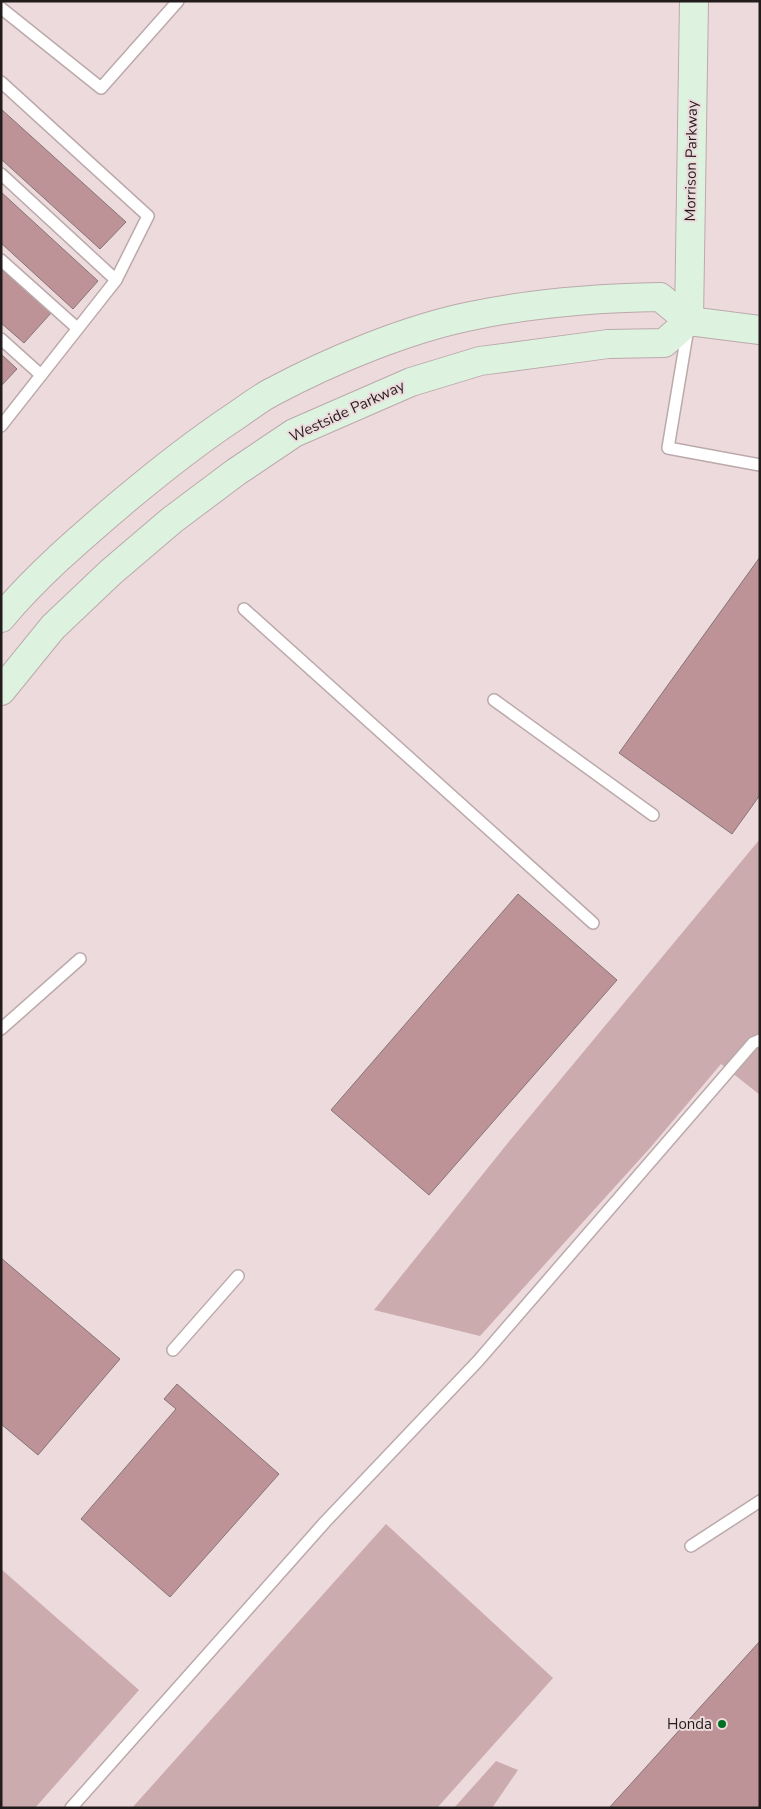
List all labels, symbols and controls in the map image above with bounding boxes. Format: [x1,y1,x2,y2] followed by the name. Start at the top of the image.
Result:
[680,100,702,222] street label: Morrison Parkway
[286,375,408,446] street label: Westside Parkway
[667,1714,712,1734] place label: Honda
[716,1718,728,1730] marker: Honda

